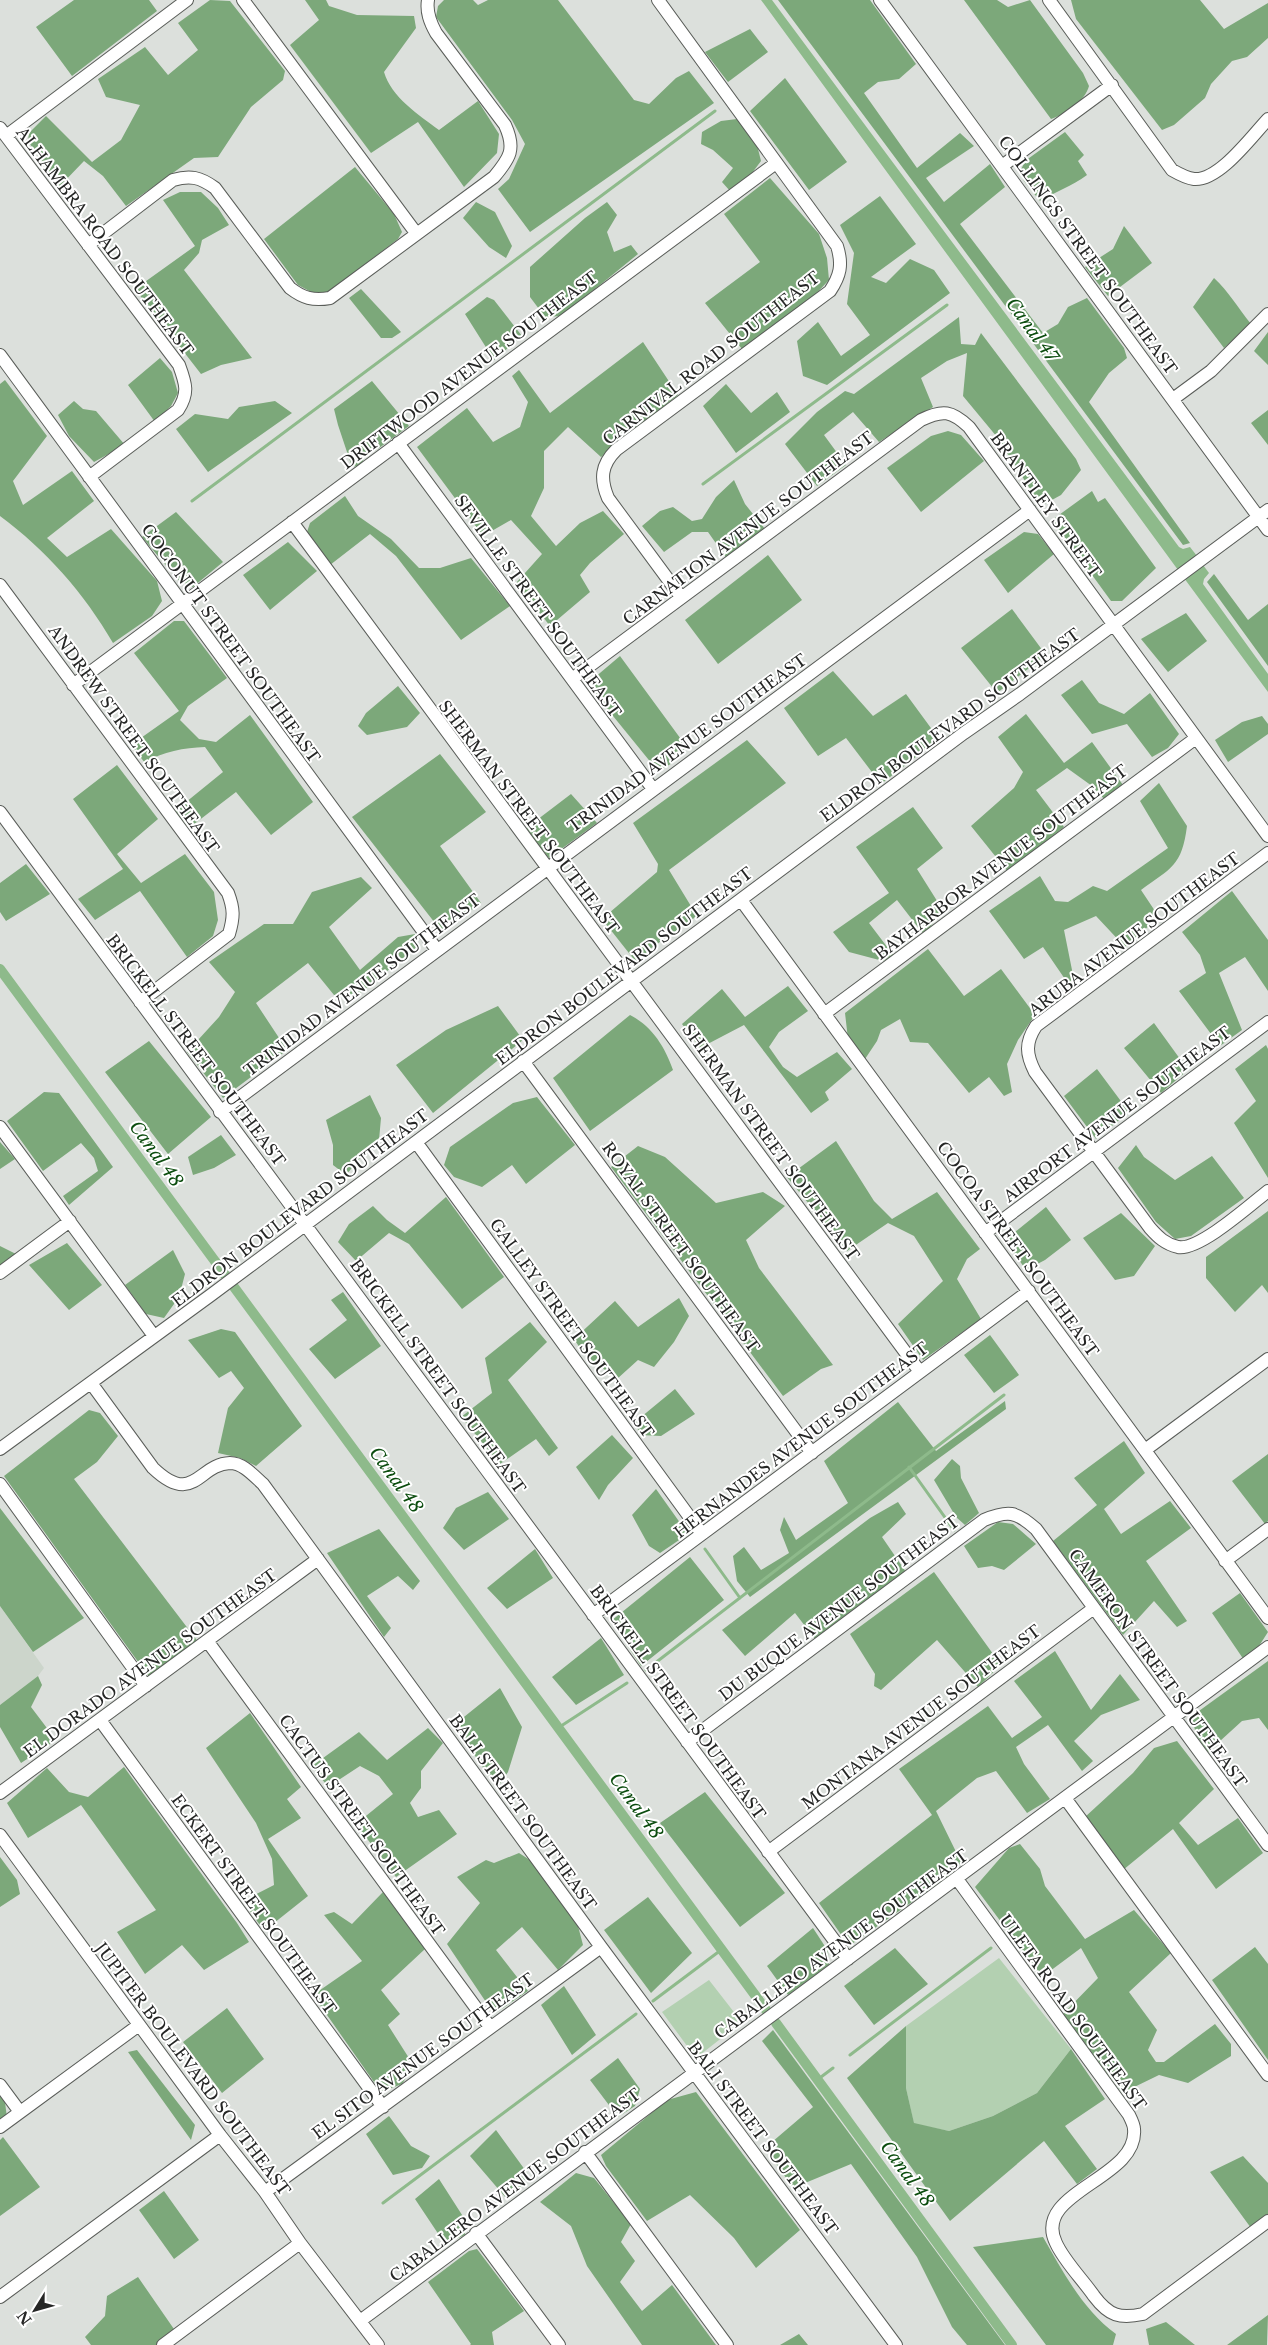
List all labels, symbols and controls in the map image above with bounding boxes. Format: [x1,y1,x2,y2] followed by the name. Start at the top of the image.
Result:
[12,122,198,360] street label: ALHAMBRA ROAD SOUTHEAST
[995,132,1182,378] street label: COLLINGS STREET SOUTHEAST
[337,267,602,473] street label: DRIFTWOOD AVENUE SOUTHEAST
[598,267,824,449] street label: CARNIVAL ROAD SOUTHEAST
[1001,293,1064,368] water label: Canal 47
[619,427,878,629] street label: CARNATION AVENUE SOUTHEAST
[986,428,1106,582] street label: BRANTLEY STREET
[451,491,626,721] street label: SEVILLE STREET SOUTHEAST
[138,520,325,766] street label: COCONUT STREET SOUTHEAST
[44,620,224,857] street label: ANDREW STREET SOUTHEAST
[816,624,1084,826] street label: ELDRON BOULEVARD SOUTHEAST
[564,649,811,837] street label: TRINIDAD AVENUE SOUTHEAST
[434,696,624,938] street label: SHERMAN STREET SOUTHEAST
[871,760,1131,964] street label: BAYHARBOR AVENUE SOUTHEAST
[1024,848,1244,1021] street label: ARUBA AVENUE SOUTHEAST
[492,863,756,1069] street label: ELDRON BOULEVARD SOUTHEAST
[240,889,484,1080] street label: TRINIDAD AVENUE SOUTHEAST
[102,930,290,1170] street label: BRICKELL STREET SOUTHEAST
[678,1020,864,1264] street label: SHERMAN STREET SOUTHEAST
[999,1022,1235,1207] street label: AIRPORT AVENUE SOUTHEAST
[168,1105,432,1311] street label: ELDRON BOULEVARD SOUTHEAST
[125,1116,187,1192] water label: Canal 48
[933,1137,1103,1361] street label: COCOA STREET SOUTHEAST
[598,1138,764,1356] street label: ROYAL STREET SOUTHEAST
[486,1214,658,1442] street label: GALLEY STREET SOUTHEAST
[346,1255,530,1497] street label: BRICKELL STREET SOUTHEAST
[670,1338,932,1542] street label: HERNANDES AVENUE SOUTHEAST
[365,1442,427,1518] water label: Canal 48
[715,1511,963,1705] street label: DU BUQUE AVENUE SOUTHEAST
[1065,1545,1251,1791] street label: CAMERON STREET SOUTHEAST
[20,1564,281,1762] street label: EL DORADO AVENUE SOUTHEAST
[586,1581,770,1823] street label: BRICKELL STREET SOUTHEAST
[798,1620,1045,1813] street label: MONTANA AVENUE SOUTHEAST
[275,1710,449,1940] street label: CACTUS STREET SOUTHEAST
[445,1710,601,1914] street label: BALI STREET SOUTHEAST
[605,1768,667,1844] water label: Canal 48
[167,1790,341,2018] street label: ECKERT STREET SOUTHEAST
[710,1845,972,2043] street label: CABALLERO AVENUE SOUTHEAST
[995,1910,1151,2114] street label: ULETA ROAD SOUTHEAST
[90,1937,295,2200] street label: JUPITER BOULEVARD SOUTHEAST
[308,1969,538,2143] street label: EL SITO AVENUE SOUTHEAST
[684,2037,842,2239] street label: BALI STREET SOUTHEAST
[385,2084,645,2286] street label: CABALLERO AVENUE SOUTHEAST
[876,2136,938,2212] water label: Canal 48
[10,2285,60,2335] north arrow
[13,2307,36,2328] text: N

